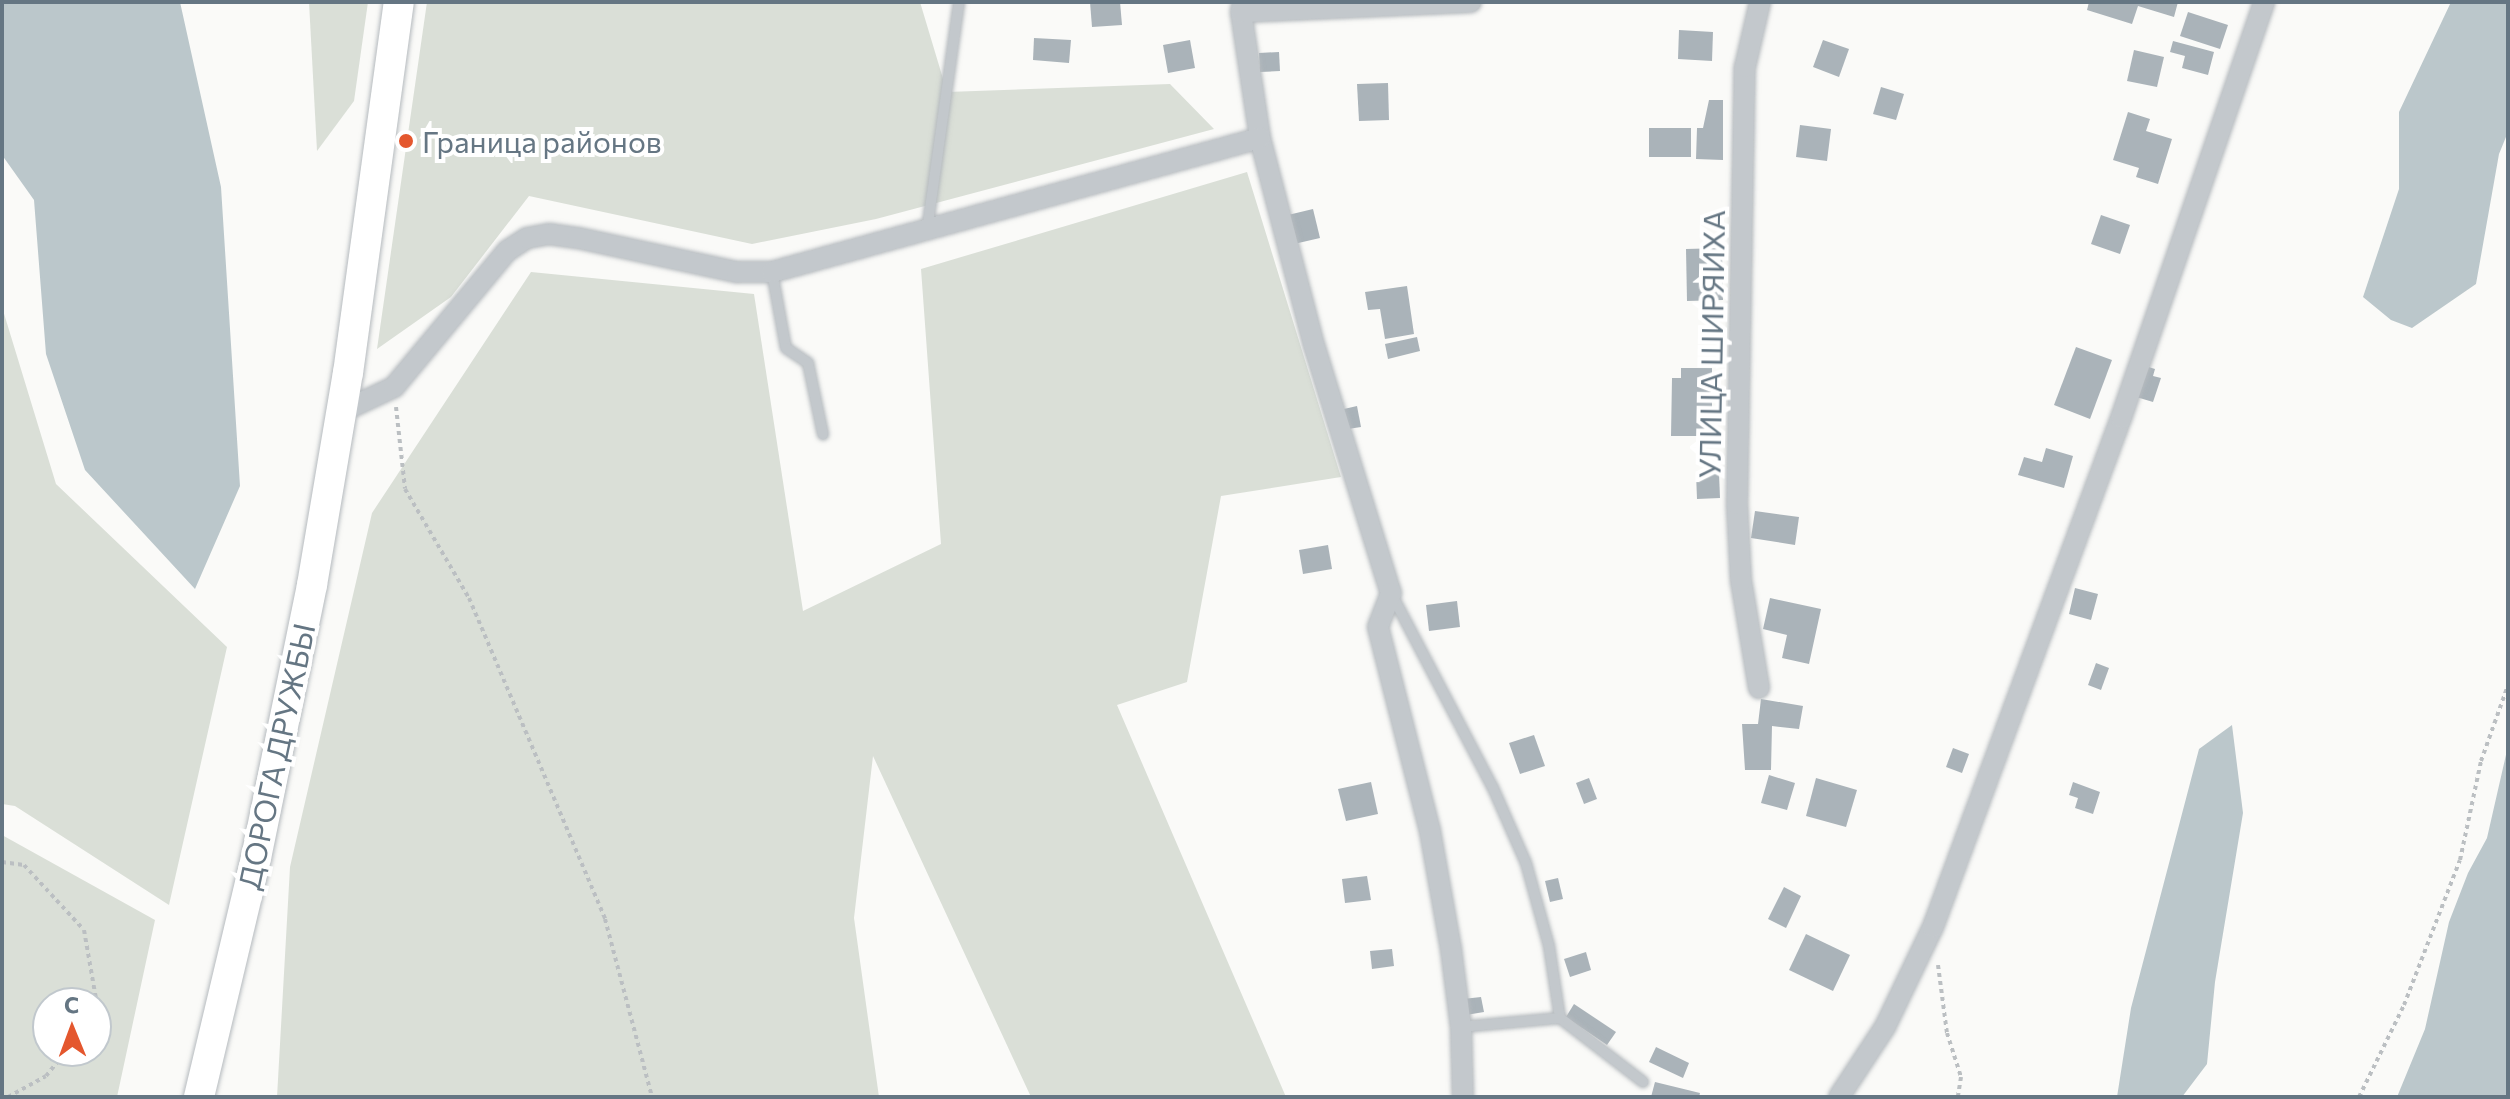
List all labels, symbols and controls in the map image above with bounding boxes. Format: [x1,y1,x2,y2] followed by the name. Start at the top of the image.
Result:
[422,123,662,159] place label: Граница районов
[397,132,415,150] marker: Граница районов
[1691,209,1731,479] street label: УЛИЦА ШИРЯИХА
[230,620,322,892] street label: ДОРОГА ДРУЖБЫ
[32,987,112,1067] north arrow
[64,991,79,1018] text: С

